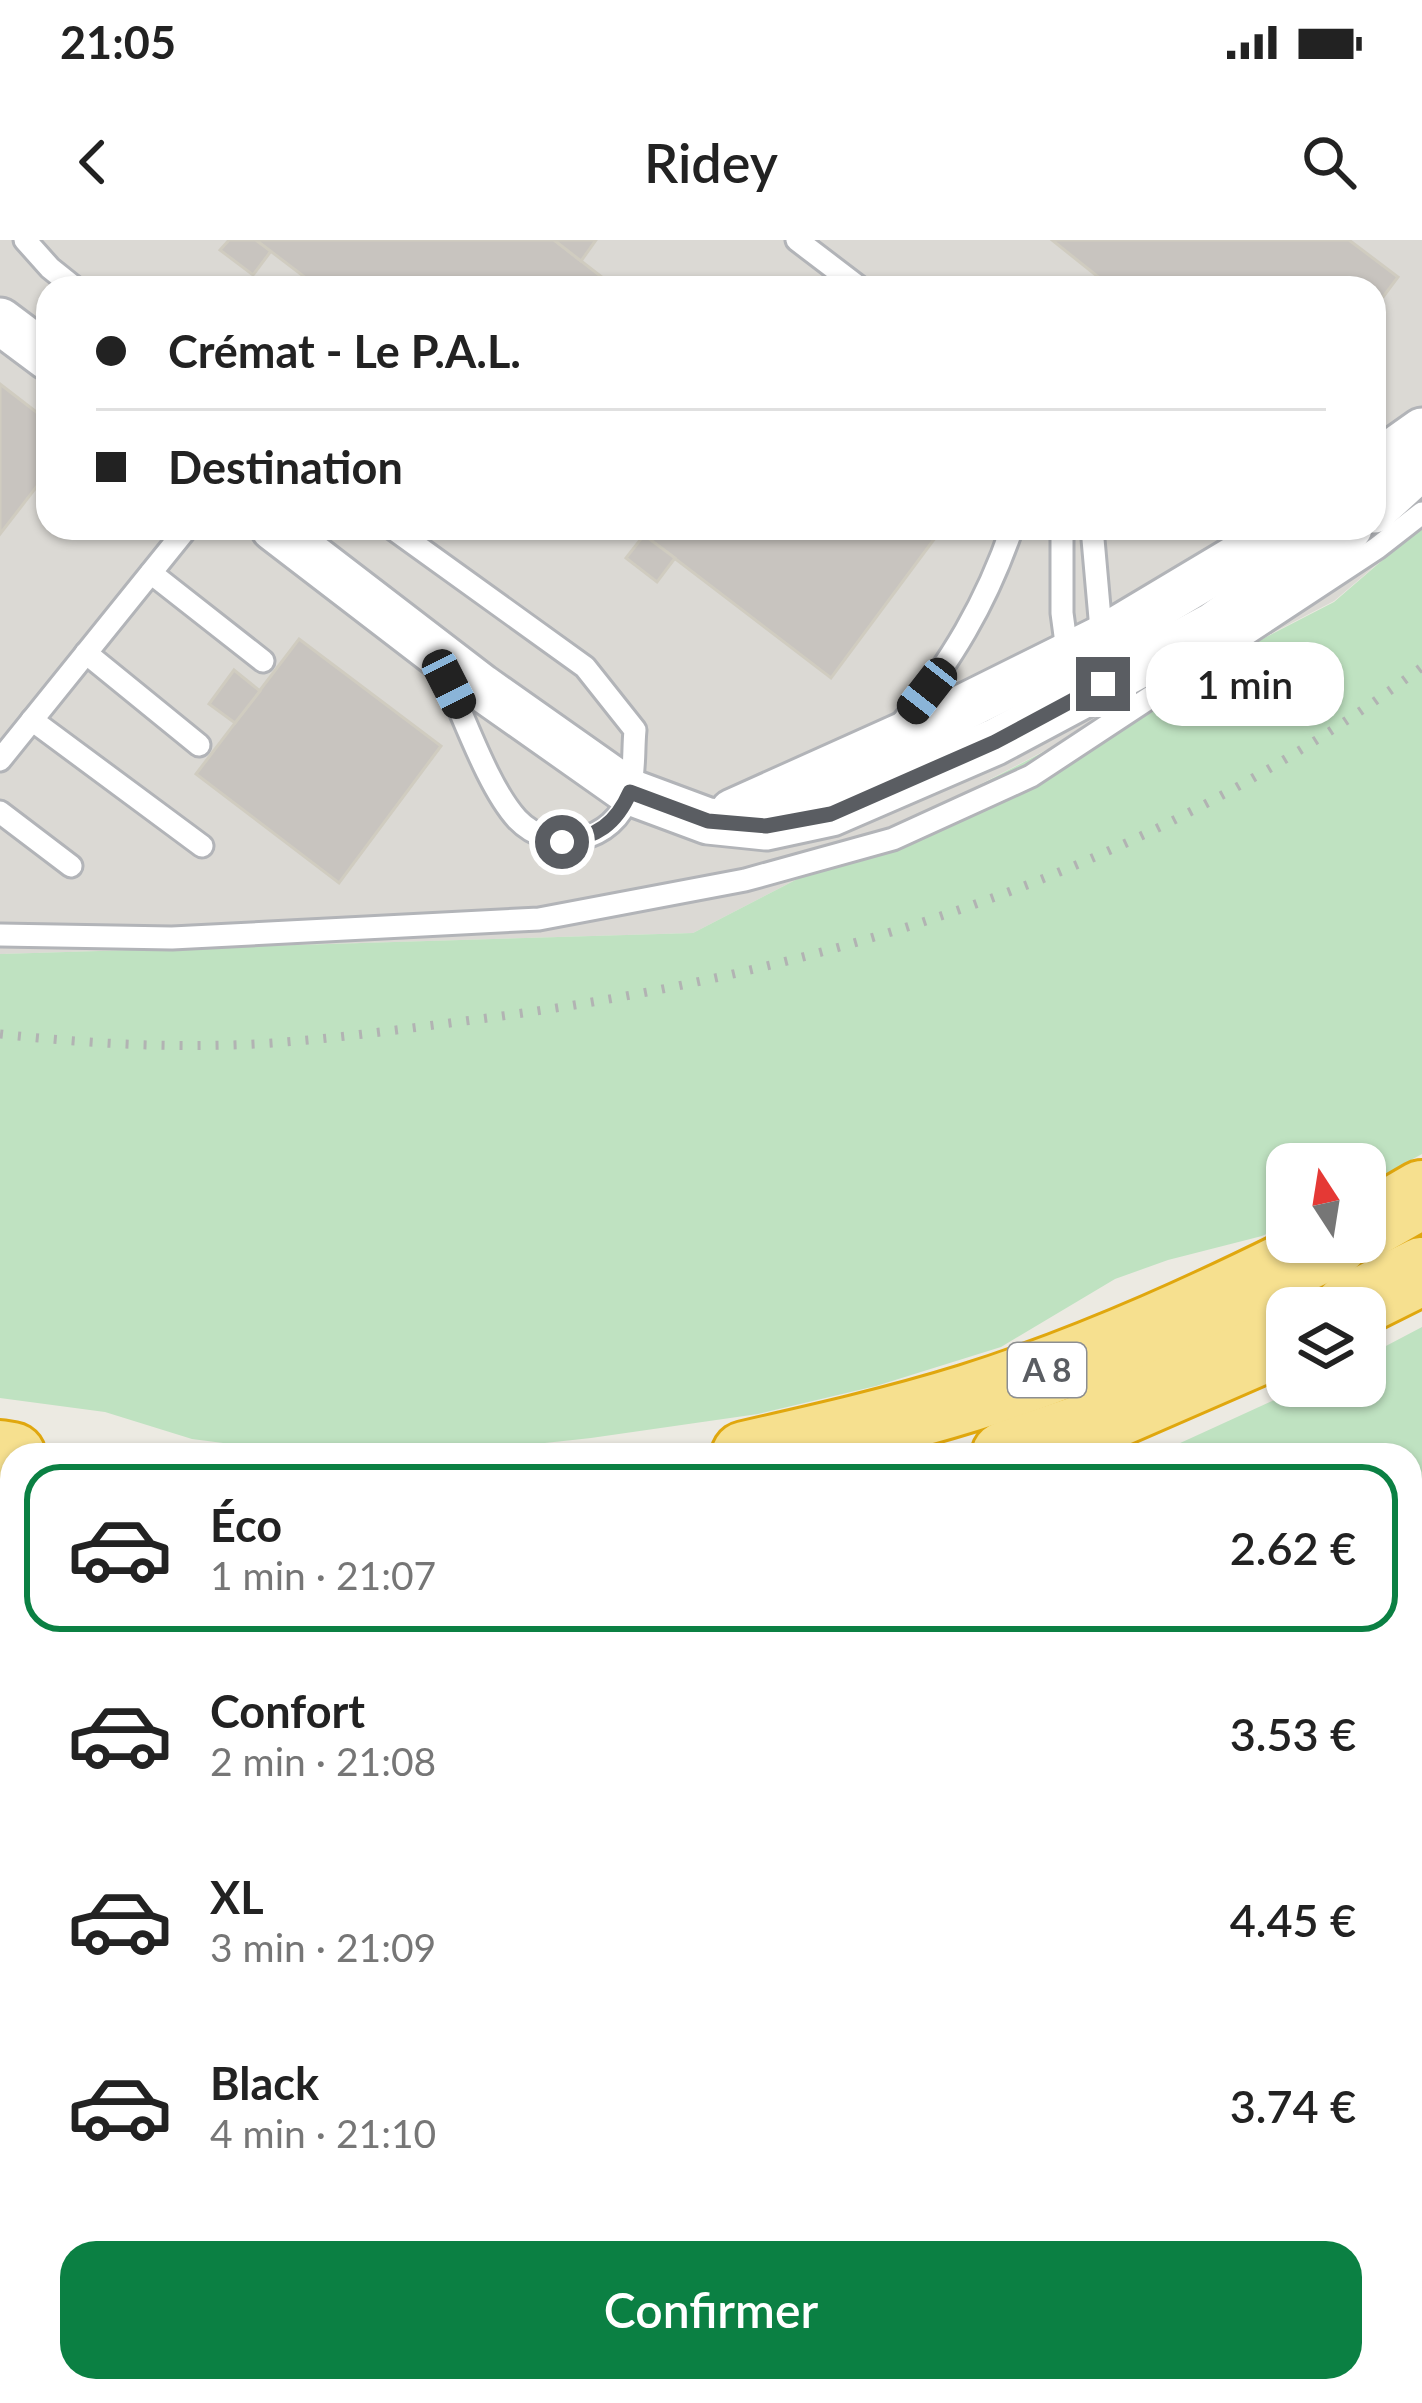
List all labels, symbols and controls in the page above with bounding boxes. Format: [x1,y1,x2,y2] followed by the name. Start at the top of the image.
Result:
[60,15,176,69] text: 21:05
[60,129,126,195] icon: back
[1296,129,1362,195] icon: search
[644,130,778,195] text: Ridey
[168,324,521,378] text: Crémat - Le P.A.L.
[168,440,403,494] text: Destination
[1145,642,1343,726] callout: 1 min
[417,644,481,724] car
[891,652,963,730] car
[1076,657,1130,711] route end
[1197,661,1293,707] text: 1 min
[535,815,589,869] route start
[1266,1143,1386,1263] north arrow
[1266,1143,1386,1407] map controls
[1266,1287,1386,1407] button: layers
[1008,1343,1086,1397] road number: A 8
[66,1494,174,1602] icon: car
[210,1498,282,1552] text: Éco
[1230,1521,1356,1575] text: 2.62 €
[210,1552,436,1598] text: 1 min · 21:07
[66,1680,174,1788] icon: car
[210,1684,365,1738] text: Confort
[1230,1707,1356,1761] text: 3.53 €
[210,1738,436,1784] text: 2 min · 21:08
[66,1866,174,1974] icon: car
[210,1870,264,1924] text: XL
[1230,1893,1356,1947] text: 4.45 €
[210,1924,436,1970] text: 3 min · 21:09
[66,2052,174,2160] icon: car
[210,2056,319,2110] text: Black
[1230,2079,1356,2133] text: 3.74 €
[210,2110,436,2156] text: 4 min · 21:10
[60,2241,1362,2379] button: Confirmer

